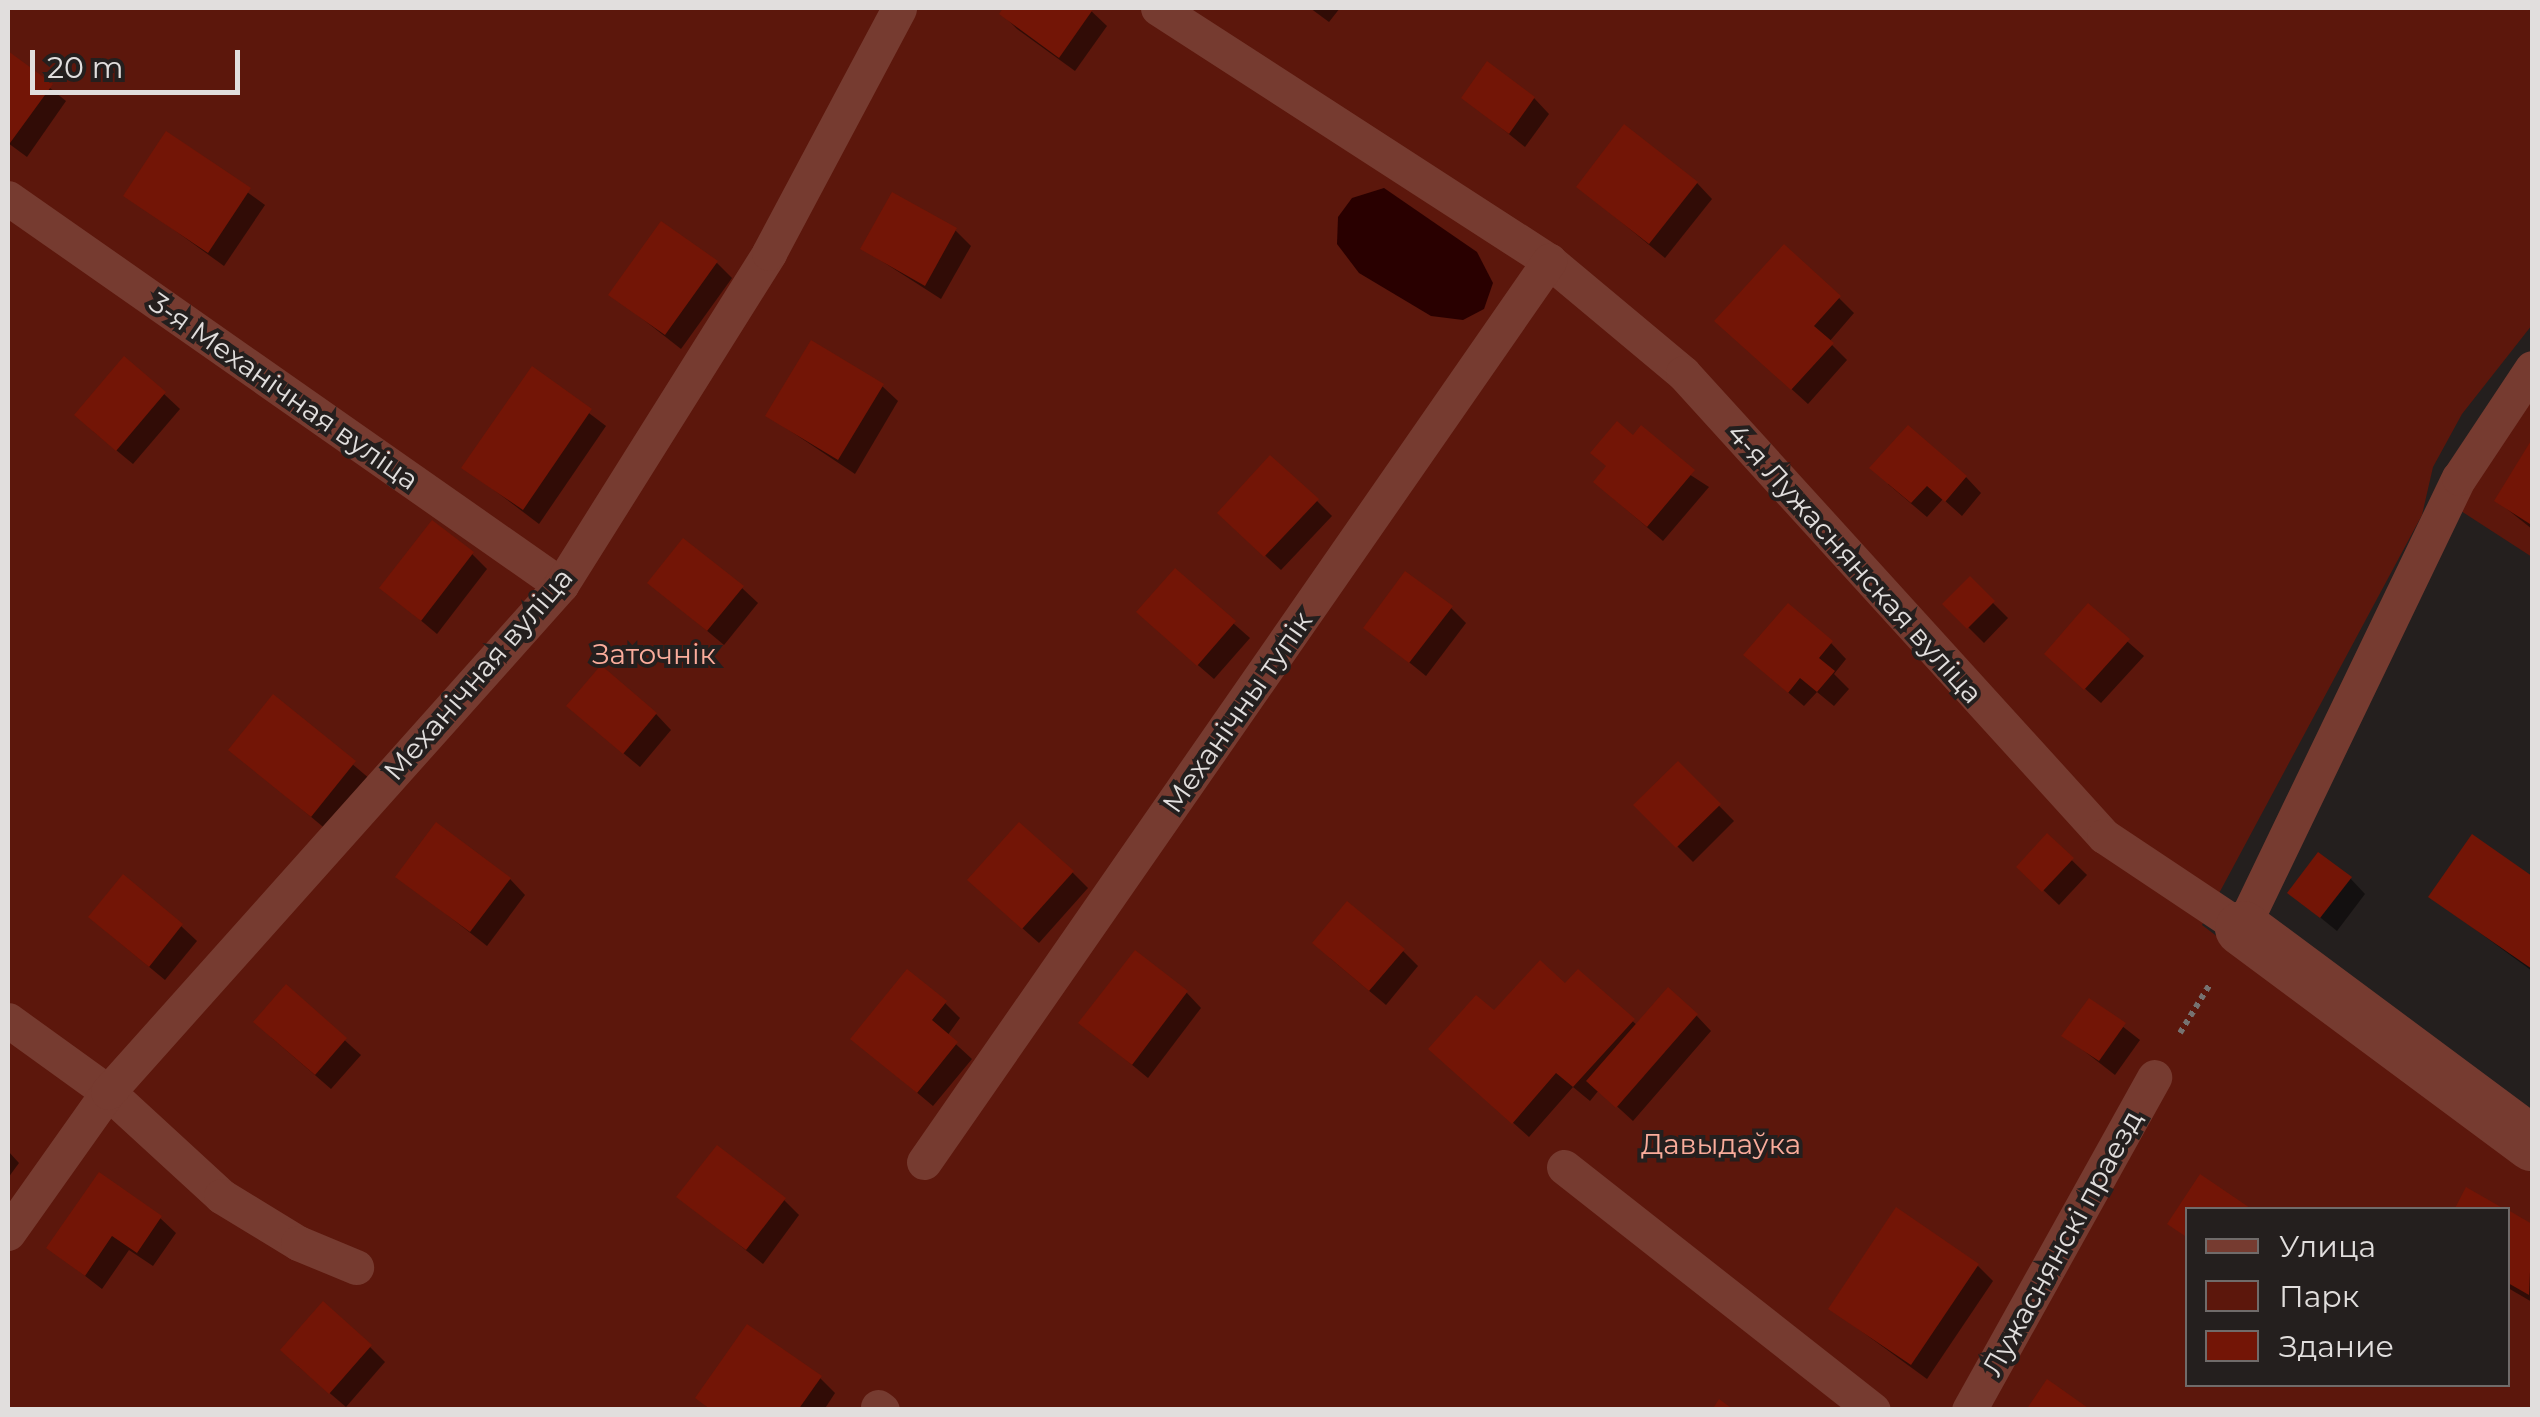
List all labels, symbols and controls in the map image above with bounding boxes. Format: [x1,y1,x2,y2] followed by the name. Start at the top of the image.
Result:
[35,30,245,92] scale bar
[47,49,124,86] text: 20 m
[143,285,425,497] street label: 3-я Механічная вуліца
[1720,416,1990,710] street label: 4-я Лужаснянская вуліца
[377,561,579,787] street label: Механічная вуліца
[1155,605,1319,819] street label: Механічны тупік
[592,637,716,671] park label: Заточнік
[1975,1104,2149,1382] street label: Лужаснянскі праезд
[1641,1127,1801,1161] park label: Давыдаўка
[2185,1207,2510,1387] legend
[2279,1228,2376,1265] text: Улица
[2279,1278,2359,1315] text: Парк
[2279,1328,2394,1365] text: Здание

